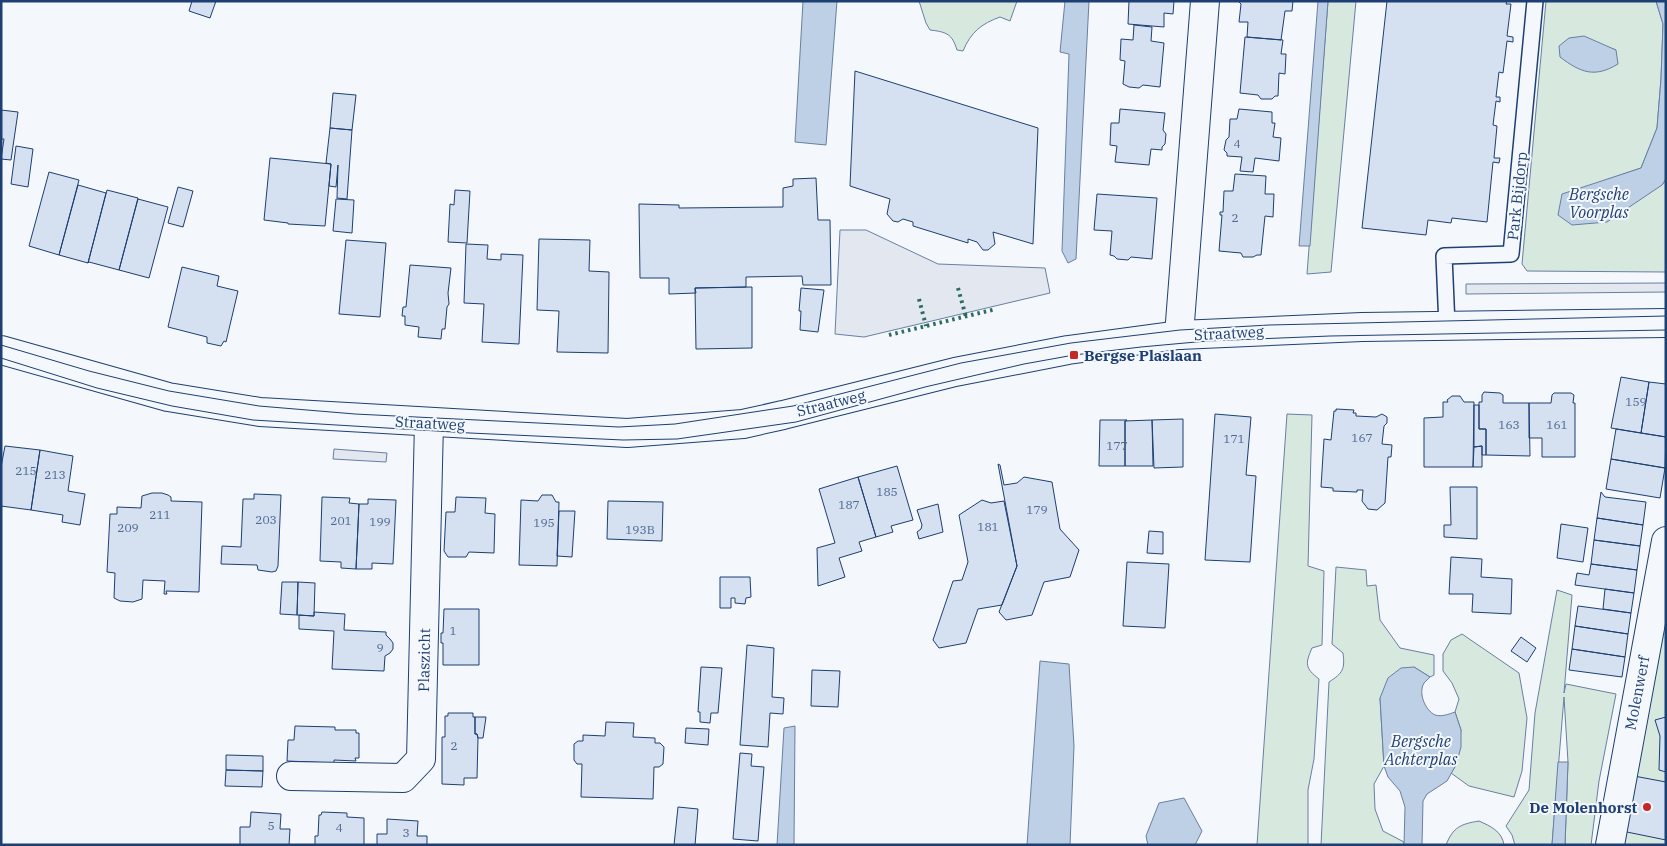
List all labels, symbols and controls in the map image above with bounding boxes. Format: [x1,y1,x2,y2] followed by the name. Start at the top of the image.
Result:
[1233,136,1241,151] house number: 4
[1503,151,1531,241] street label: Park Bijdorp
[1568,184,1629,222] water label: Bergsche Voorplas
[1231,210,1239,225] house number: 2
[1194,322,1264,344] street label: Straatweg
[1084,346,1202,365] place label: Bergse Plaslaan
[1068,349,1080,361] marker: Bergse Plaslaan
[795,385,867,421] street label: Straatweg
[1625,394,1647,409] house number: 159
[395,412,465,434] street label: Straatweg
[1498,417,1520,432] house number: 163
[1546,417,1568,432] house number: 161
[1351,430,1373,445] house number: 167
[1223,431,1245,446] house number: 171
[1106,438,1128,453] house number: 177
[15,463,37,478] house number: 215
[44,467,66,482] house number: 213
[876,484,898,499] house number: 185
[838,497,860,512] house number: 187
[1026,502,1048,517] house number: 179
[149,507,171,522] house number: 211
[255,512,277,527] house number: 203
[330,513,352,528] house number: 201
[369,514,391,529] house number: 199
[533,515,555,530] house number: 195
[977,519,999,534] house number: 181
[117,520,139,535] house number: 209
[625,522,655,537] house number: 193B
[449,623,457,638] house number: 1
[414,628,434,692] street label: Plaszicht
[376,640,384,655] house number: 9
[1621,653,1654,732] street label: Molenwerf
[1384,731,1458,769] water label: Bergsche Achterplas
[450,738,458,753] house number: 2
[1529,798,1637,817] place label: De Molenhorst
[1641,801,1653,813] marker: De Molenhorst
[267,818,275,833] house number: 5
[335,820,343,835] house number: 4
[402,825,410,840] house number: 3

